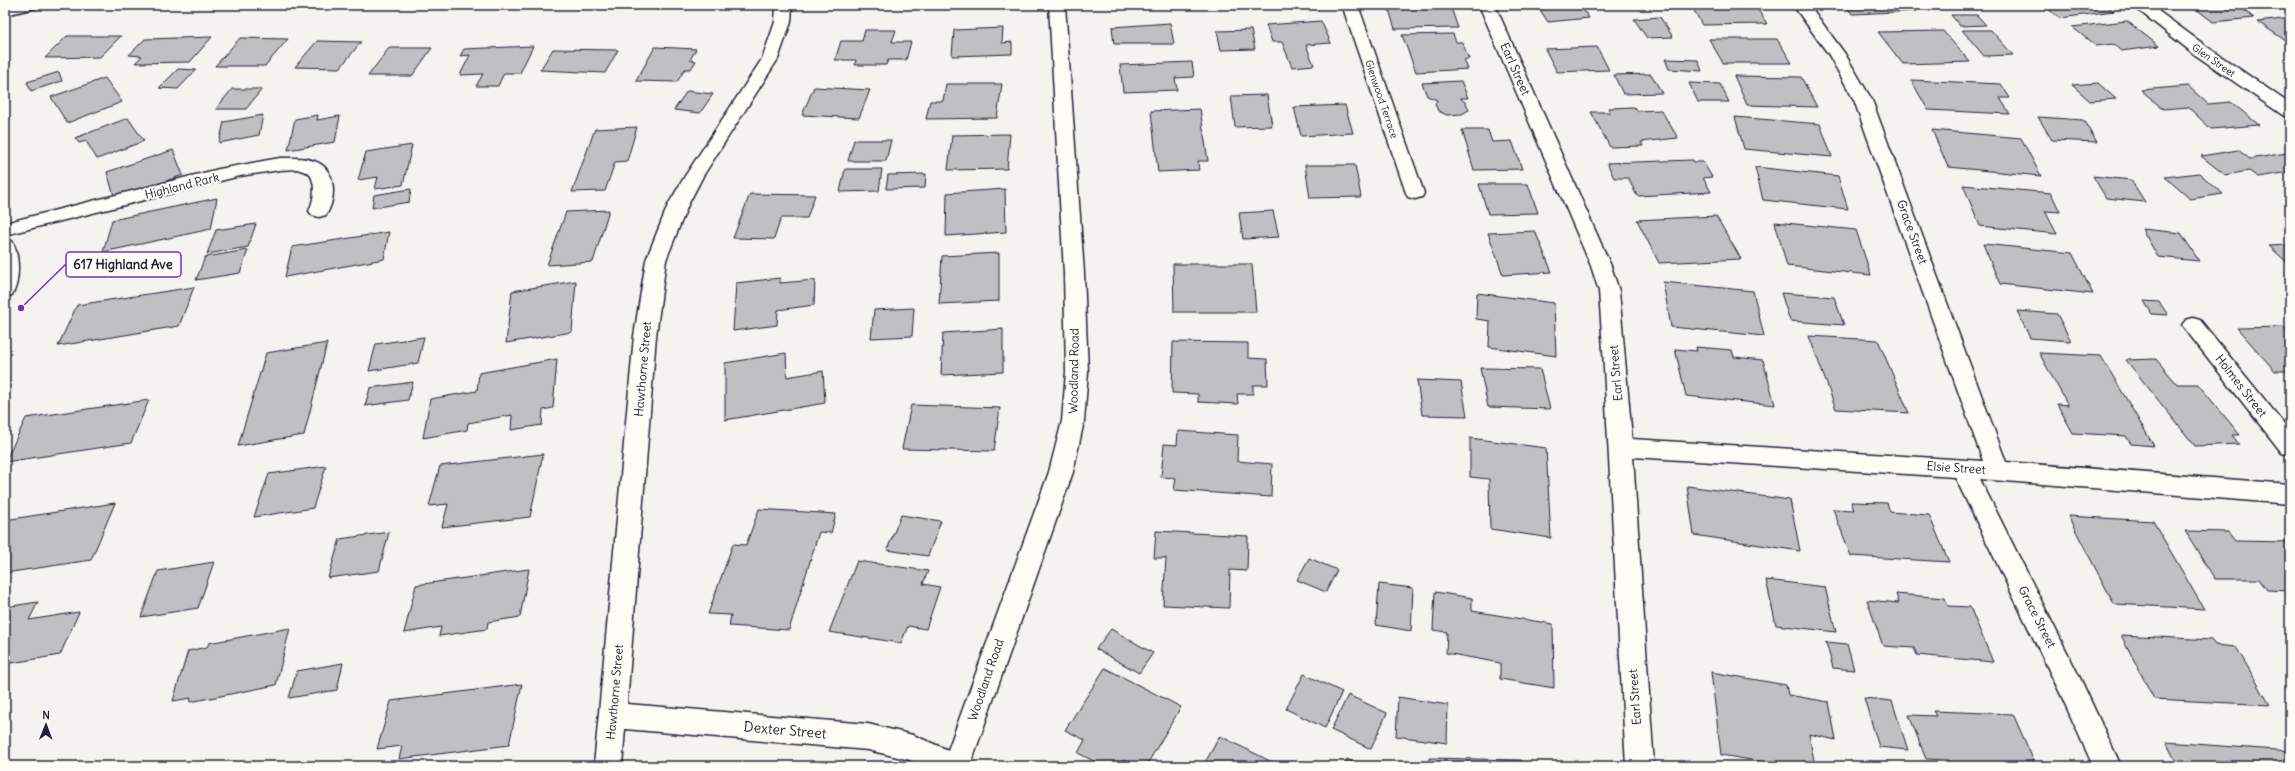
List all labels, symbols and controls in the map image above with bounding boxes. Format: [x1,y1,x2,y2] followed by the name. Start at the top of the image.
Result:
[1497,40,1534,98] street label: Earl Street
[2190,41,2238,80] street label: Glen Street
[1362,58,1401,140] street label: Glenwood Terrace
[143,169,221,202] street label: Highland Park
[1894,198,1931,266] street label: Grace Street
[66,252,181,277] callout: 617 Highland Ave
[73,256,173,273] text: 617 Highland Ave
[631,321,654,417] street label: Hawthorne Street
[1065,328,1082,414] street label: Woodland Road
[1606,344,1625,402] street label: Earl Street
[2212,351,2271,420] street label: Holmes Street
[1926,458,1986,477] street label: Elsie Street
[2015,583,2059,650] street label: Grace Street
[965,637,1007,723] street label: Woodland Road
[603,644,626,740] street label: Hawthorne Street
[1625,668,1644,726] street label: Earl Street
[26,705,66,745] north arrow
[42,708,50,722] text: N
[743,717,827,743] street label: Dexter Street

